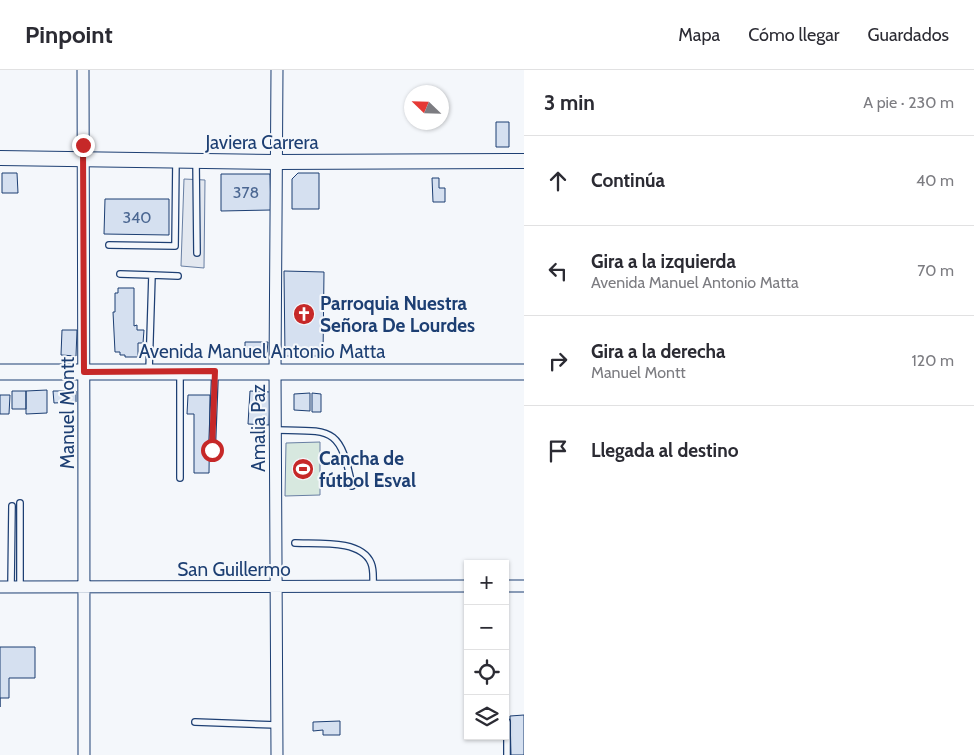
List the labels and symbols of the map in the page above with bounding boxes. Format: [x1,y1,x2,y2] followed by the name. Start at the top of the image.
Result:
[404,85,449,130] north arrow
[204,131,319,154] street label: Javiera Carrera
[72,134,95,157] route end
[233,183,259,202] house number: 378
[122,208,152,227] house number: 340
[320,292,475,337] place label: Parroquia Nuestra Señora De Lourdes
[292,302,316,326] church icon: Parroquia Nuestra Señora De Lourdes
[139,340,385,363] street label: Avenida Manuel Antonio Matta
[56,356,79,469] street label: Manuel Montt
[247,384,270,472] street label: Amalia Paz
[201,439,224,462] route start
[319,447,416,492] place label: Cancha de fútbol Esval
[291,457,315,481] sports icon: Cancha de fútbol Esval
[177,558,291,581] street label: San Guillermo

